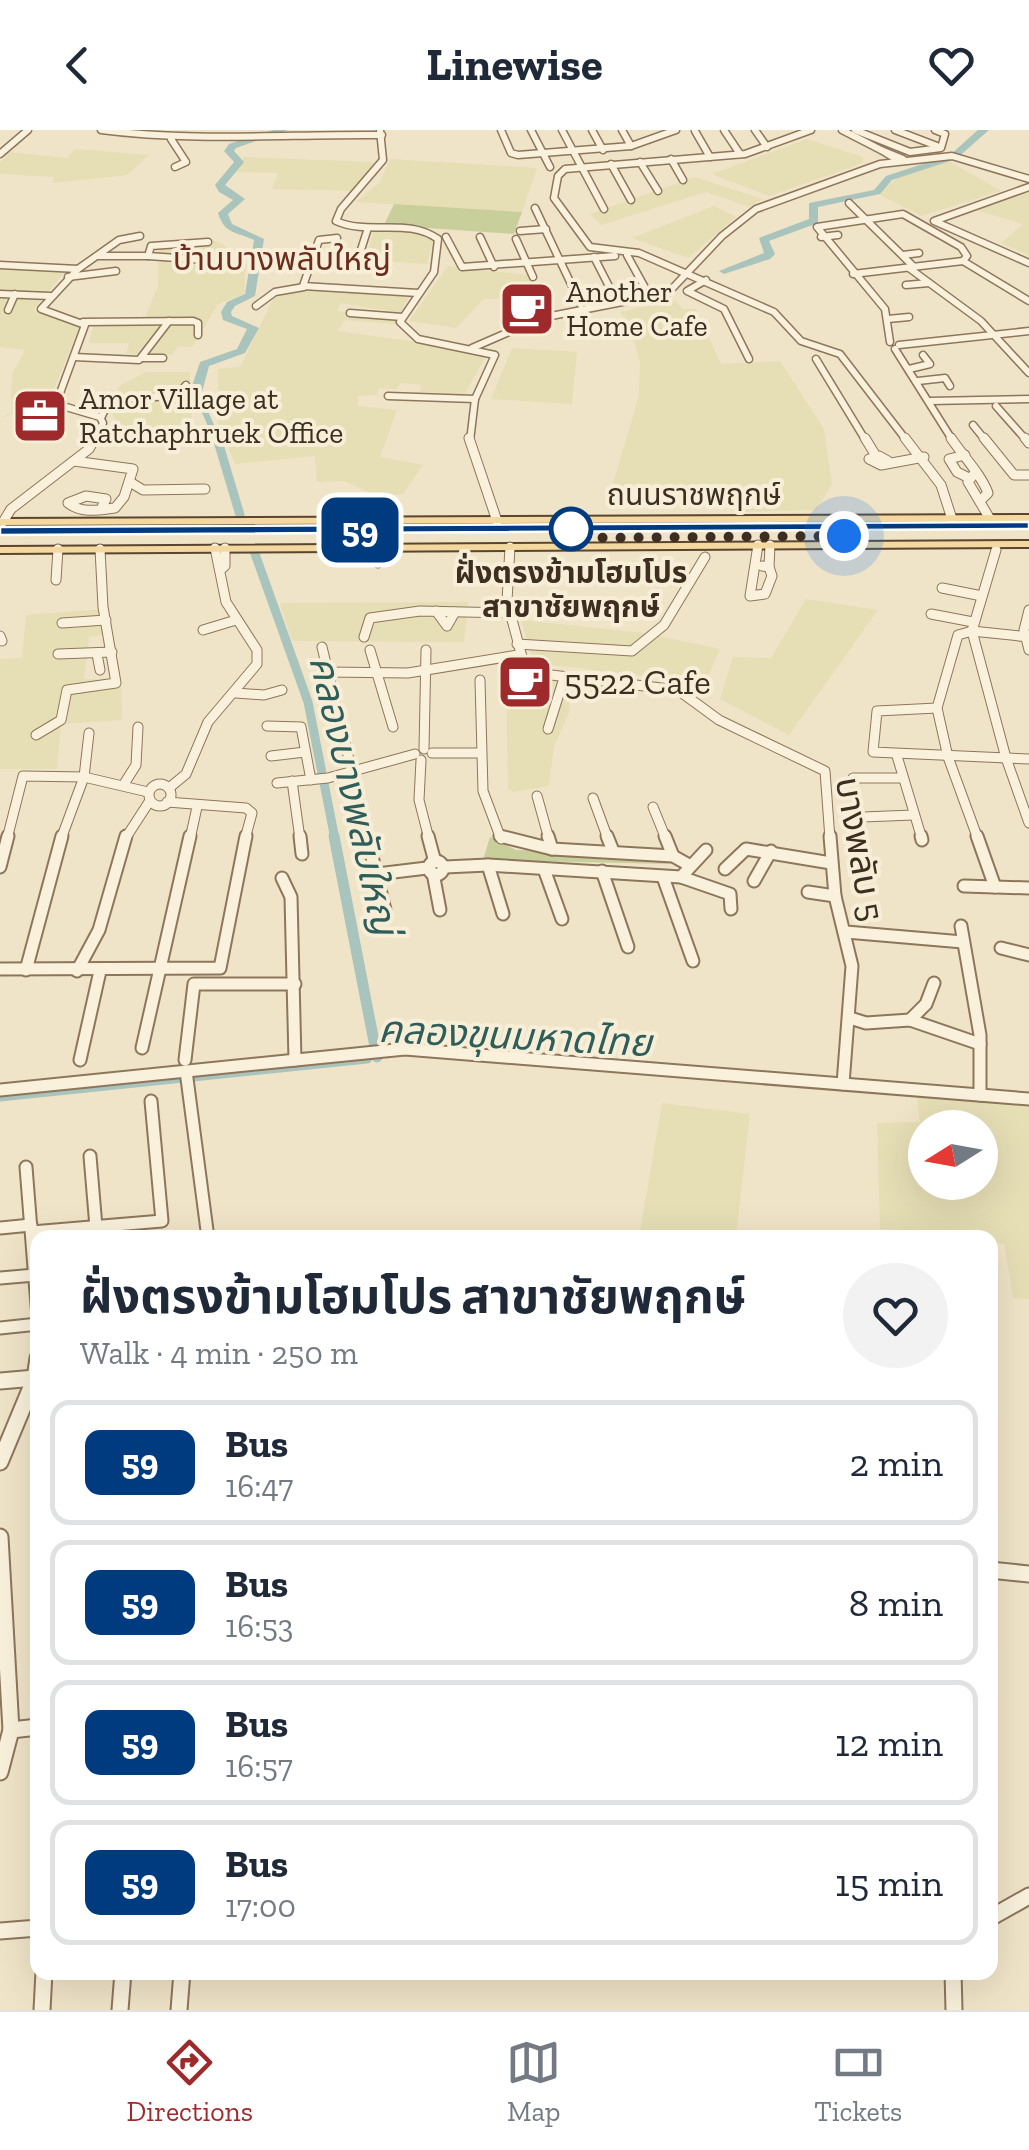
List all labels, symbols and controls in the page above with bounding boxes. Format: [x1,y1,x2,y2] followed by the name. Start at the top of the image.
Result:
[50,38,105,93] icon: back
[426,38,603,92] text: Linewise
[924,38,979,93] icon: heart
[173,240,391,278] district label: บ้านบางพลับใหญ่
[566,274,707,344] place label: Another Home Cafe
[497,279,557,339] cafe icon: Another Home Cafe
[79,381,343,451] place label: Amor Village at Ratchaphruek Office
[10,386,70,446] office icon: Amor Village at Ratchaphruek Office
[607,477,781,513] street label: ถนนราชพฤกษ์
[315,498,405,562] line badge: 59
[550,508,592,550] marker: ฝั่งตรงข้ามโฮมโปร สาขาชัยพฤกษ์
[342,509,379,551] text: 59
[819,511,869,561] your location
[455,552,687,625] place label: ฝั่งตรงข้ามโฮมโปร สาขาชัยพฤกษ์
[300,651,410,944] water label: คลองบางพลับใหญ่
[495,652,555,712] cafe icon: 5522 Cafe
[564,661,711,703] place label: 5522 Cafe
[827,774,893,924] street label: บางพลับ 5
[377,1006,655,1066] water label: คลองขุนมหาดไทย
[908,1110,998,1200] north arrow
[908,1110,998,1200] map controls
[843,1263,948,1368] button: heart
[80,1268,746,1325] text: ฝั่งตรงข้ามโฮมโปร สาขาชัยพฤกษ์
[80,1334,358,1372] text: Walk · 4 min · 250 m
[225,1421,288,1467] text: Bus
[850,1440,943,1486] text: 2 min
[122,1441,159,1483] text: 59
[225,1467,293,1505] text: 16:47
[225,1561,288,1607] text: Bus
[849,1580,943,1626] text: 8 min
[122,1581,159,1623] text: 59
[225,1607,294,1645] text: 16:53
[225,1701,288,1747] text: Bus
[835,1720,943,1766] text: 12 min
[122,1721,159,1763] text: 59
[225,1747,293,1785] text: 16:57
[225,1841,288,1887] text: Bus
[835,1860,943,1906] text: 15 min
[122,1861,159,1903] text: 59
[225,1887,296,1925] text: 17:00
[127,2035,253,2128] tab: Directions
[506,2035,561,2128] tab: Map
[814,2035,902,2128] tab: Tickets

